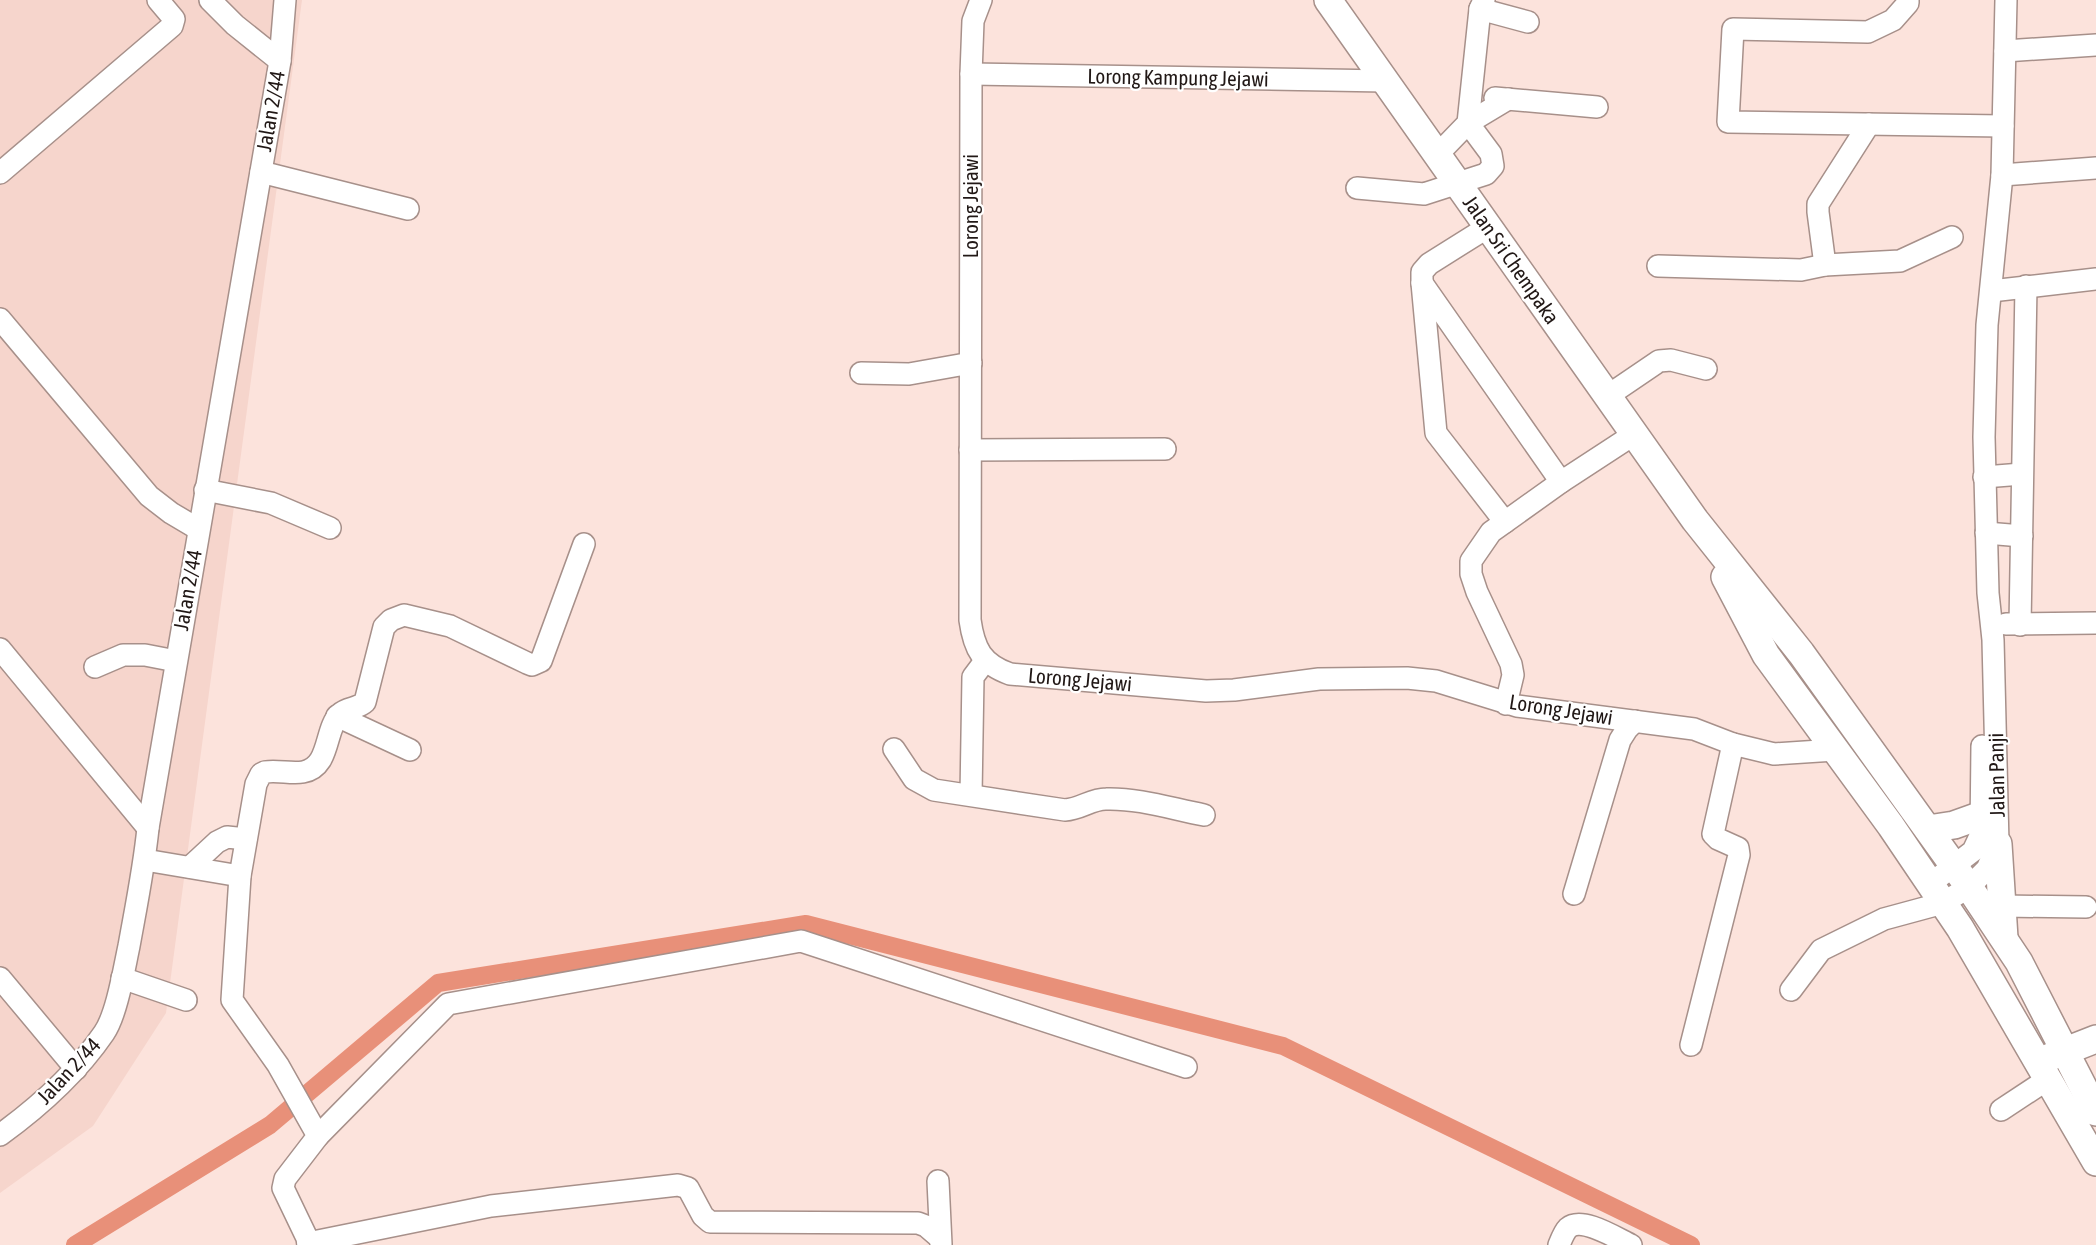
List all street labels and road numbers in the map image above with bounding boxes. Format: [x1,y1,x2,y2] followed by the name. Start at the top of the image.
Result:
[1087,63,1269,91] street label: Lorong Kampung Jejawi
[251,68,289,153] street label: Jalan 2/44
[958,154,982,258] street label: Lorong Jejawi
[1459,191,1565,328] street label: Jalan Sri Chempaka
[168,547,206,632] street label: Jalan 2/44
[1027,663,1133,696] street label: Lorong Jejawi
[1508,689,1615,729] street label: Lorong Jejawi
[1983,733,2009,817] street label: Jalan Panji
[32,1032,105,1108] street label: Jalan 2/44

